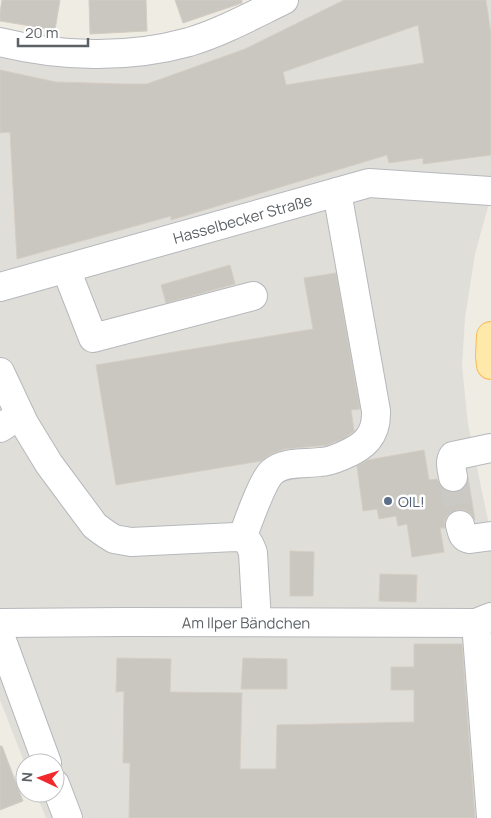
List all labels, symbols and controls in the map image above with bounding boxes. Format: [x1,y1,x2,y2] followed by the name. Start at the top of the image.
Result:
[18,15,88,47] scale bar
[25,22,58,43] text: 20 m
[171,189,315,248] street label: Hasselbecker Straße
[398,491,425,512] place label: OIL!
[382,495,394,507] marker: OIL!
[182,612,310,633] street label: Am Ilper Bändchen
[15,753,65,803] north arrow
[17,771,36,783] text: N

